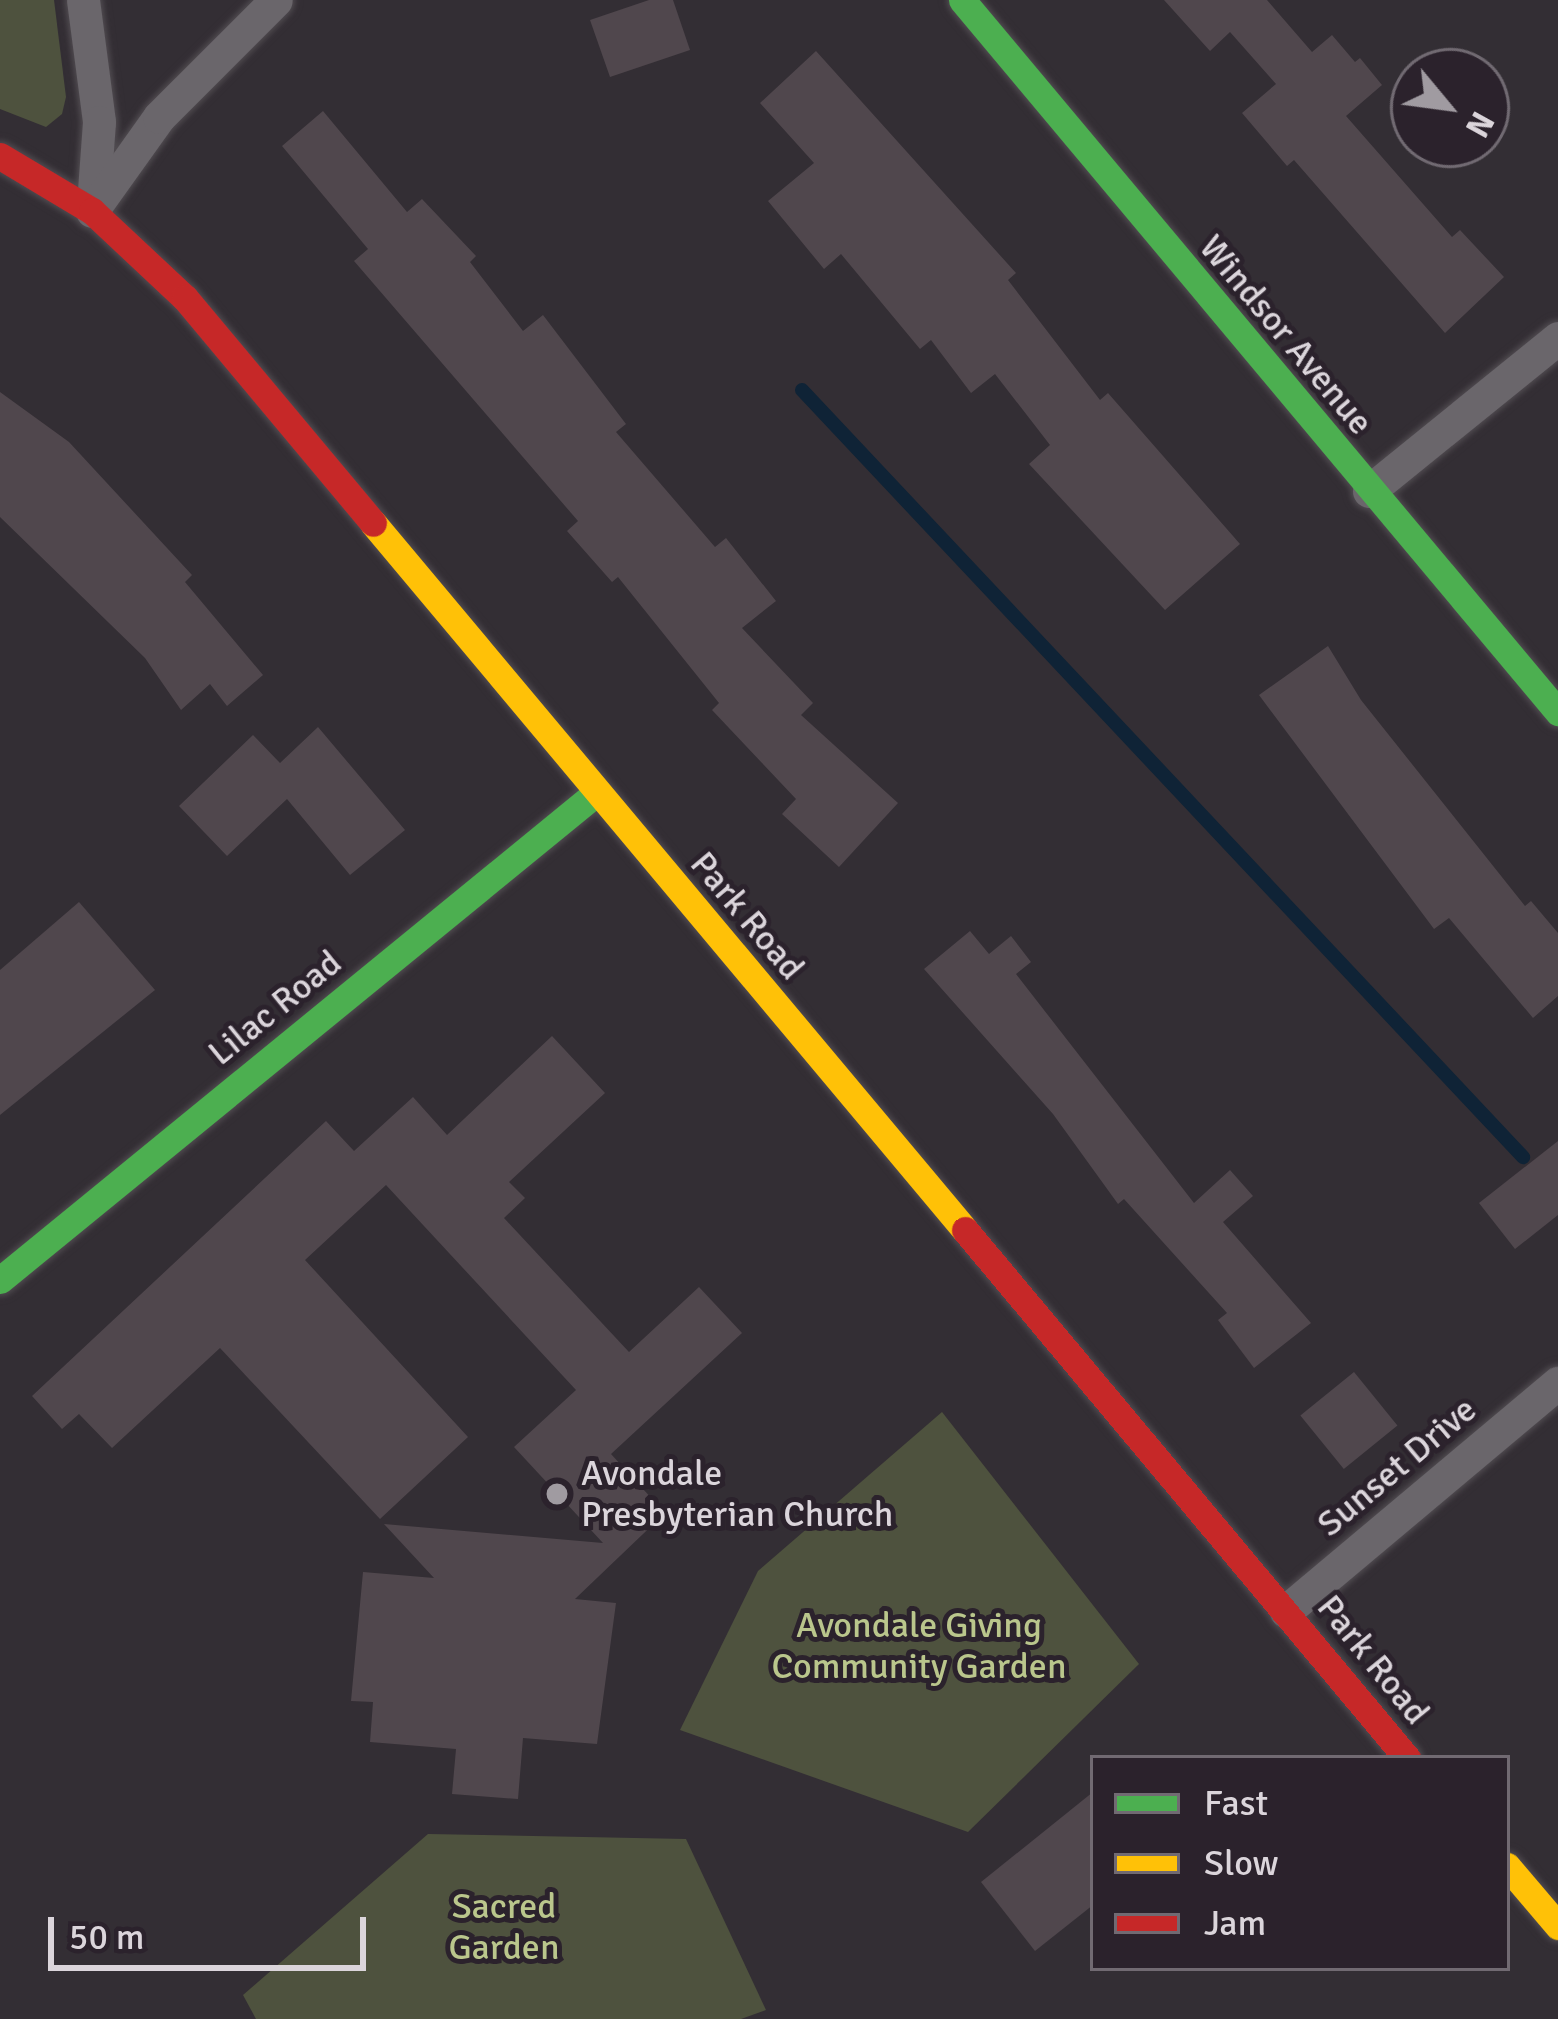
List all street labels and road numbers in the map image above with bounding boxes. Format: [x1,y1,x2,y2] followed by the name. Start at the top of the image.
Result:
[1190,226,1382,444] street label: Windsor Avenue
[681,843,813,989] street label: Park Road
[200,941,350,1075] street label: Lilac Road
[1309,1388,1485,1546] street label: Sunset Drive
[1308,1587,1438,1733] street label: Park Road

